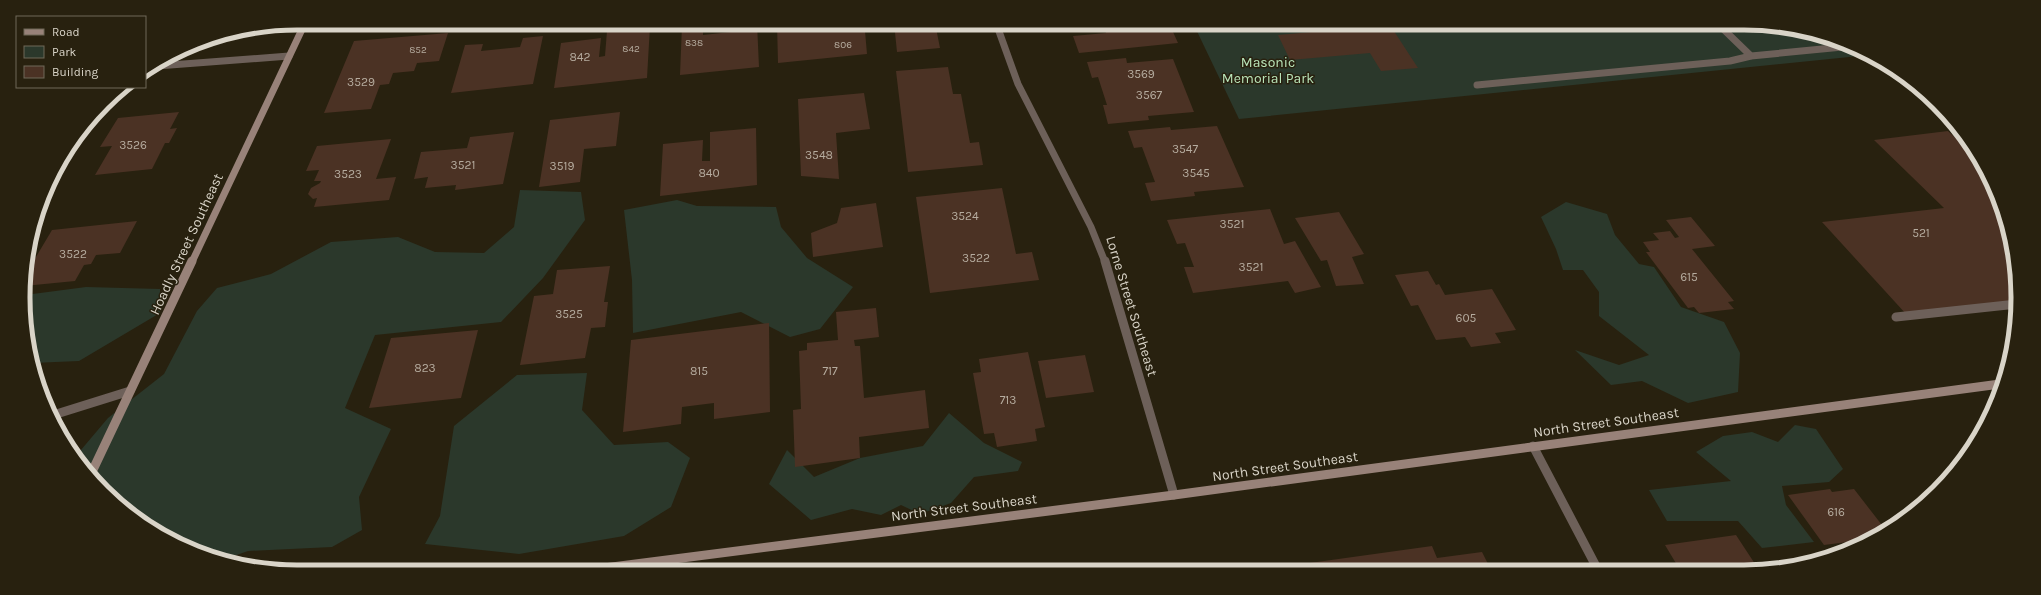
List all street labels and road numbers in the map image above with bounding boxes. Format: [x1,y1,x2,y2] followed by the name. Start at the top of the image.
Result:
[146,171,227,318] street label: Hoadly Street Southeast
[1102,234,1161,378] street label: Lorne Street Southeast
[1532,404,1680,441] street label: North Street Southeast
[1211,448,1359,485] street label: North Street Southeast
[890,490,1038,525] street label: North Street Southeast

